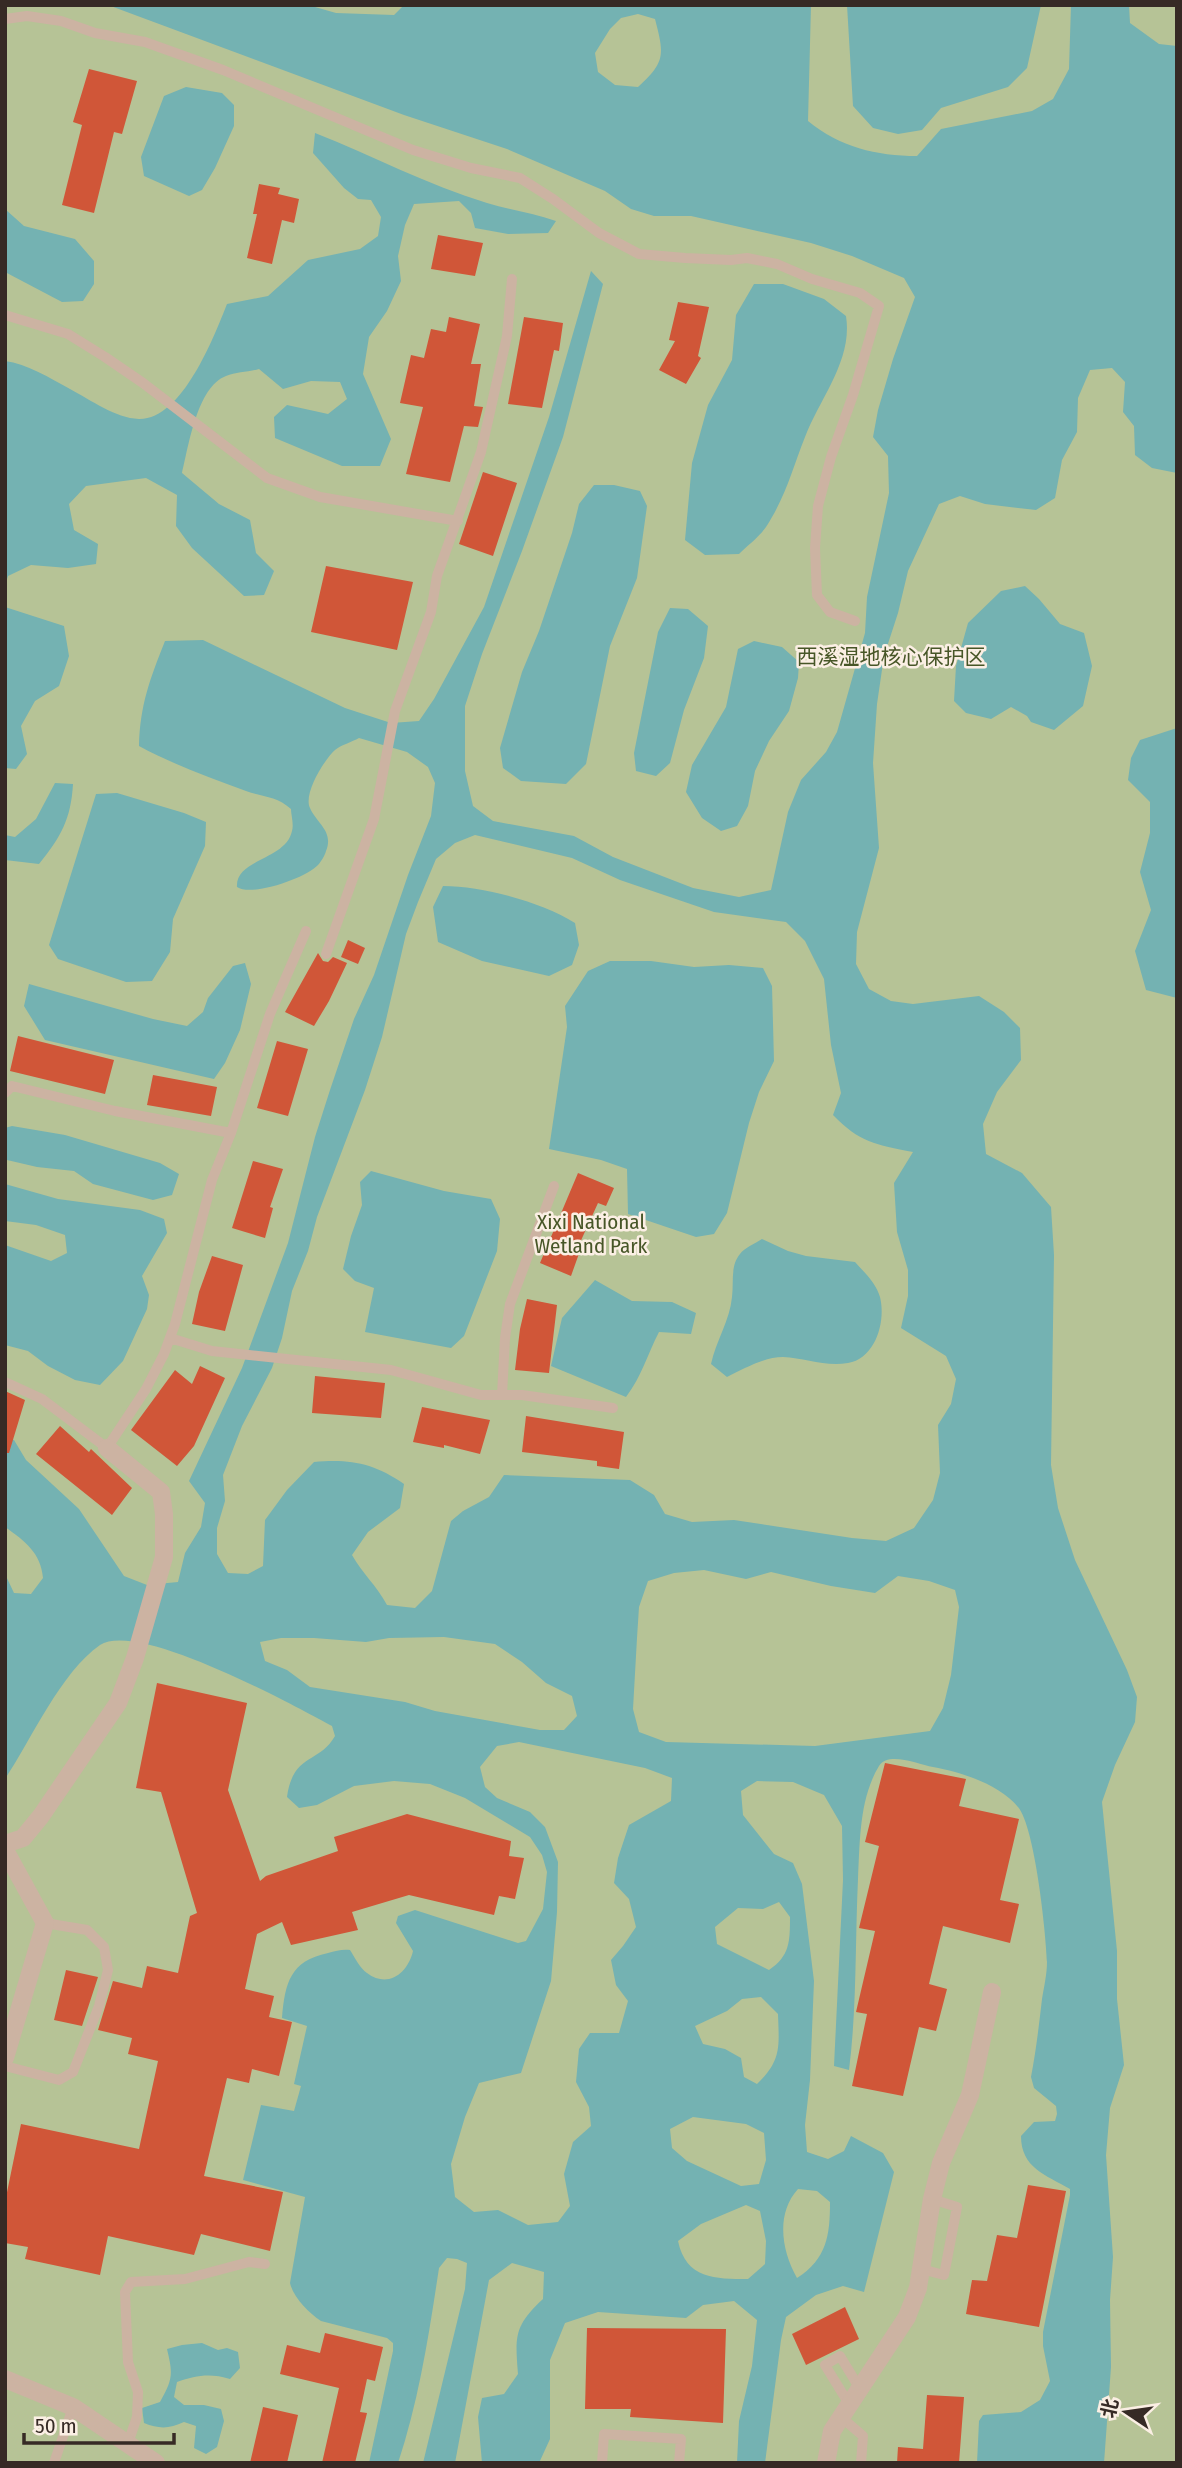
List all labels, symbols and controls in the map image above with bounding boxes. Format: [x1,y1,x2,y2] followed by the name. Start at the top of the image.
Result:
[797,644,986,670] park label: 西溪湿地核心保护区
[535,1209,648,1259] park label: Xixi National Wetland Park
[1091,2377,1161,2447] north arrow
[1097,2396,1123,2420] text: 北
[24,2402,175,2446] scale bar
[35,2413,77,2439] text: 50 m

